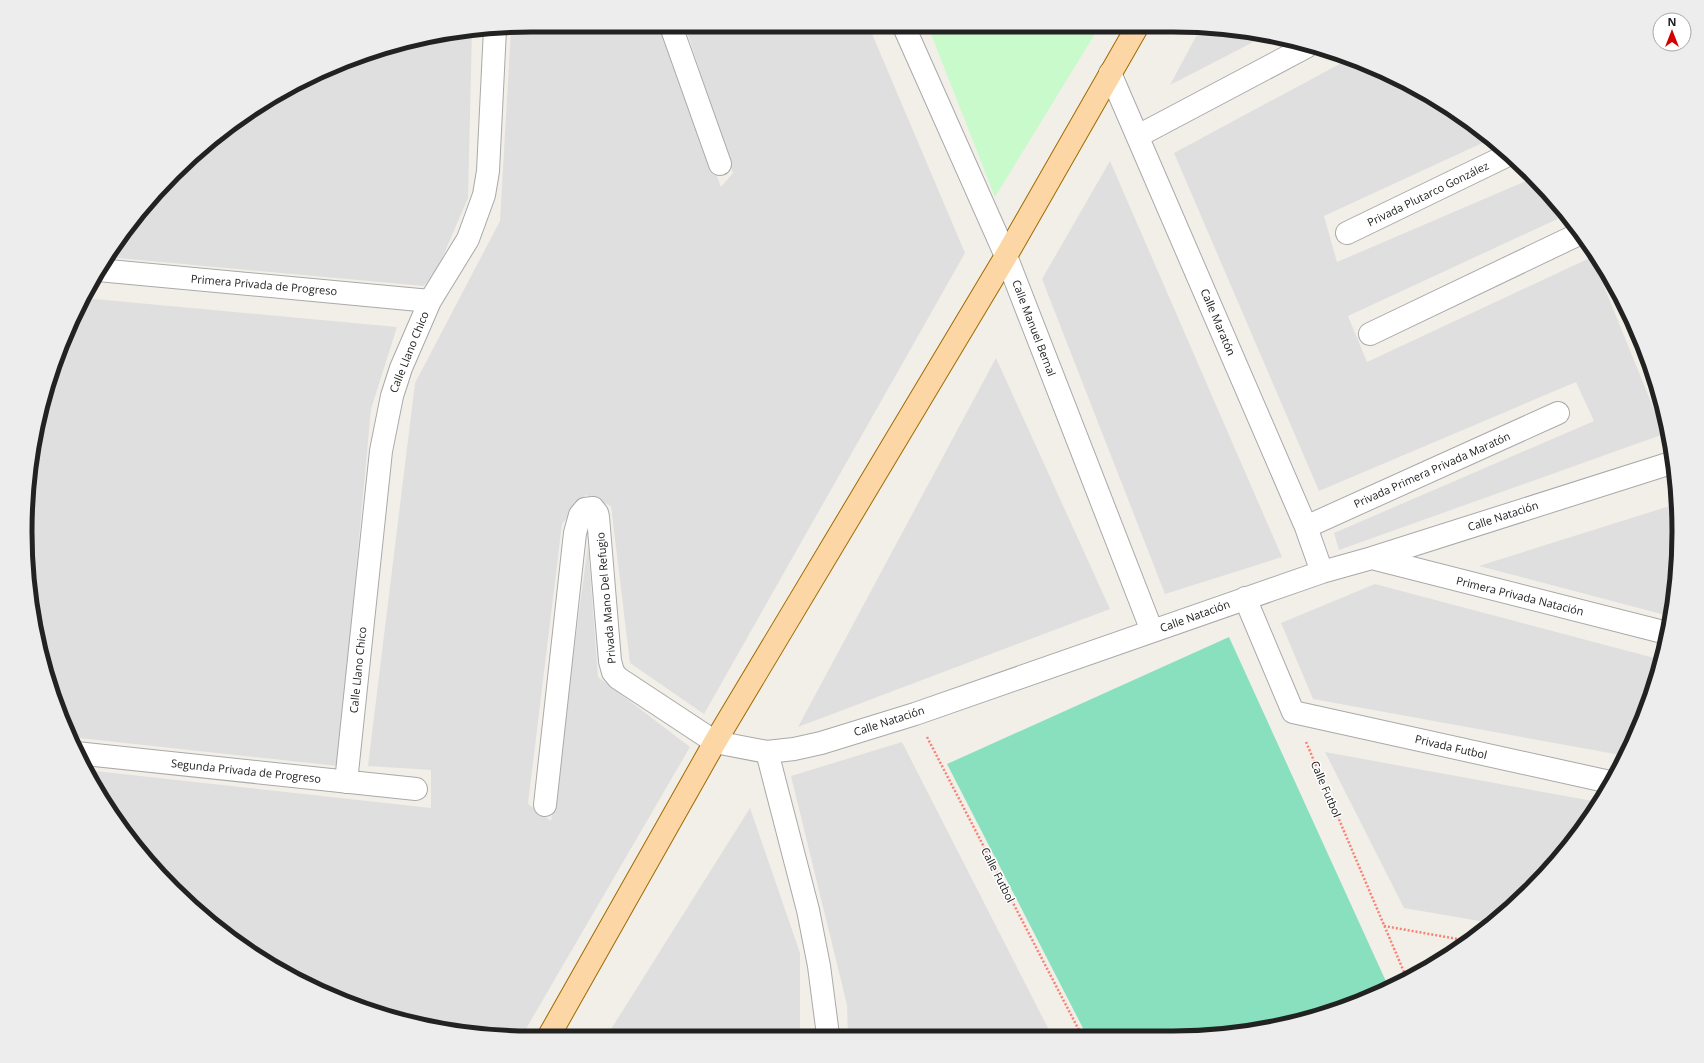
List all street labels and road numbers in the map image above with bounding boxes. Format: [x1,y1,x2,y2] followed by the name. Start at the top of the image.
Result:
[1365,158,1491,230] street label: Privada Plutarco González
[190,271,338,298] street label: Primera Privada de Progreso
[1009,277,1060,378] street label: Calle Manuel Bernal
[1198,286,1239,358] street label: Calle Maratón
[385,308,432,395] street label: Calle Llano Chico
[1351,428,1513,511] street label: Privada Primera Privada Maratón
[1466,497,1540,534] street label: Calle Natación
[592,531,619,664] street label: Privada Mano Del Refugio
[1455,572,1585,619] street label: Primera Privada Natación
[1158,596,1232,635] street label: Calle Natación
[346,626,370,714] street label: Calle Llano Chico
[852,702,926,739] street label: Calle Natación
[1414,731,1489,762] street label: Privada Futbol
[170,755,322,786] street label: Segunda Privada de Progreso
[1308,758,1345,819] street label: Calle Futbol
[978,845,1019,905] street label: Calle Futbol

